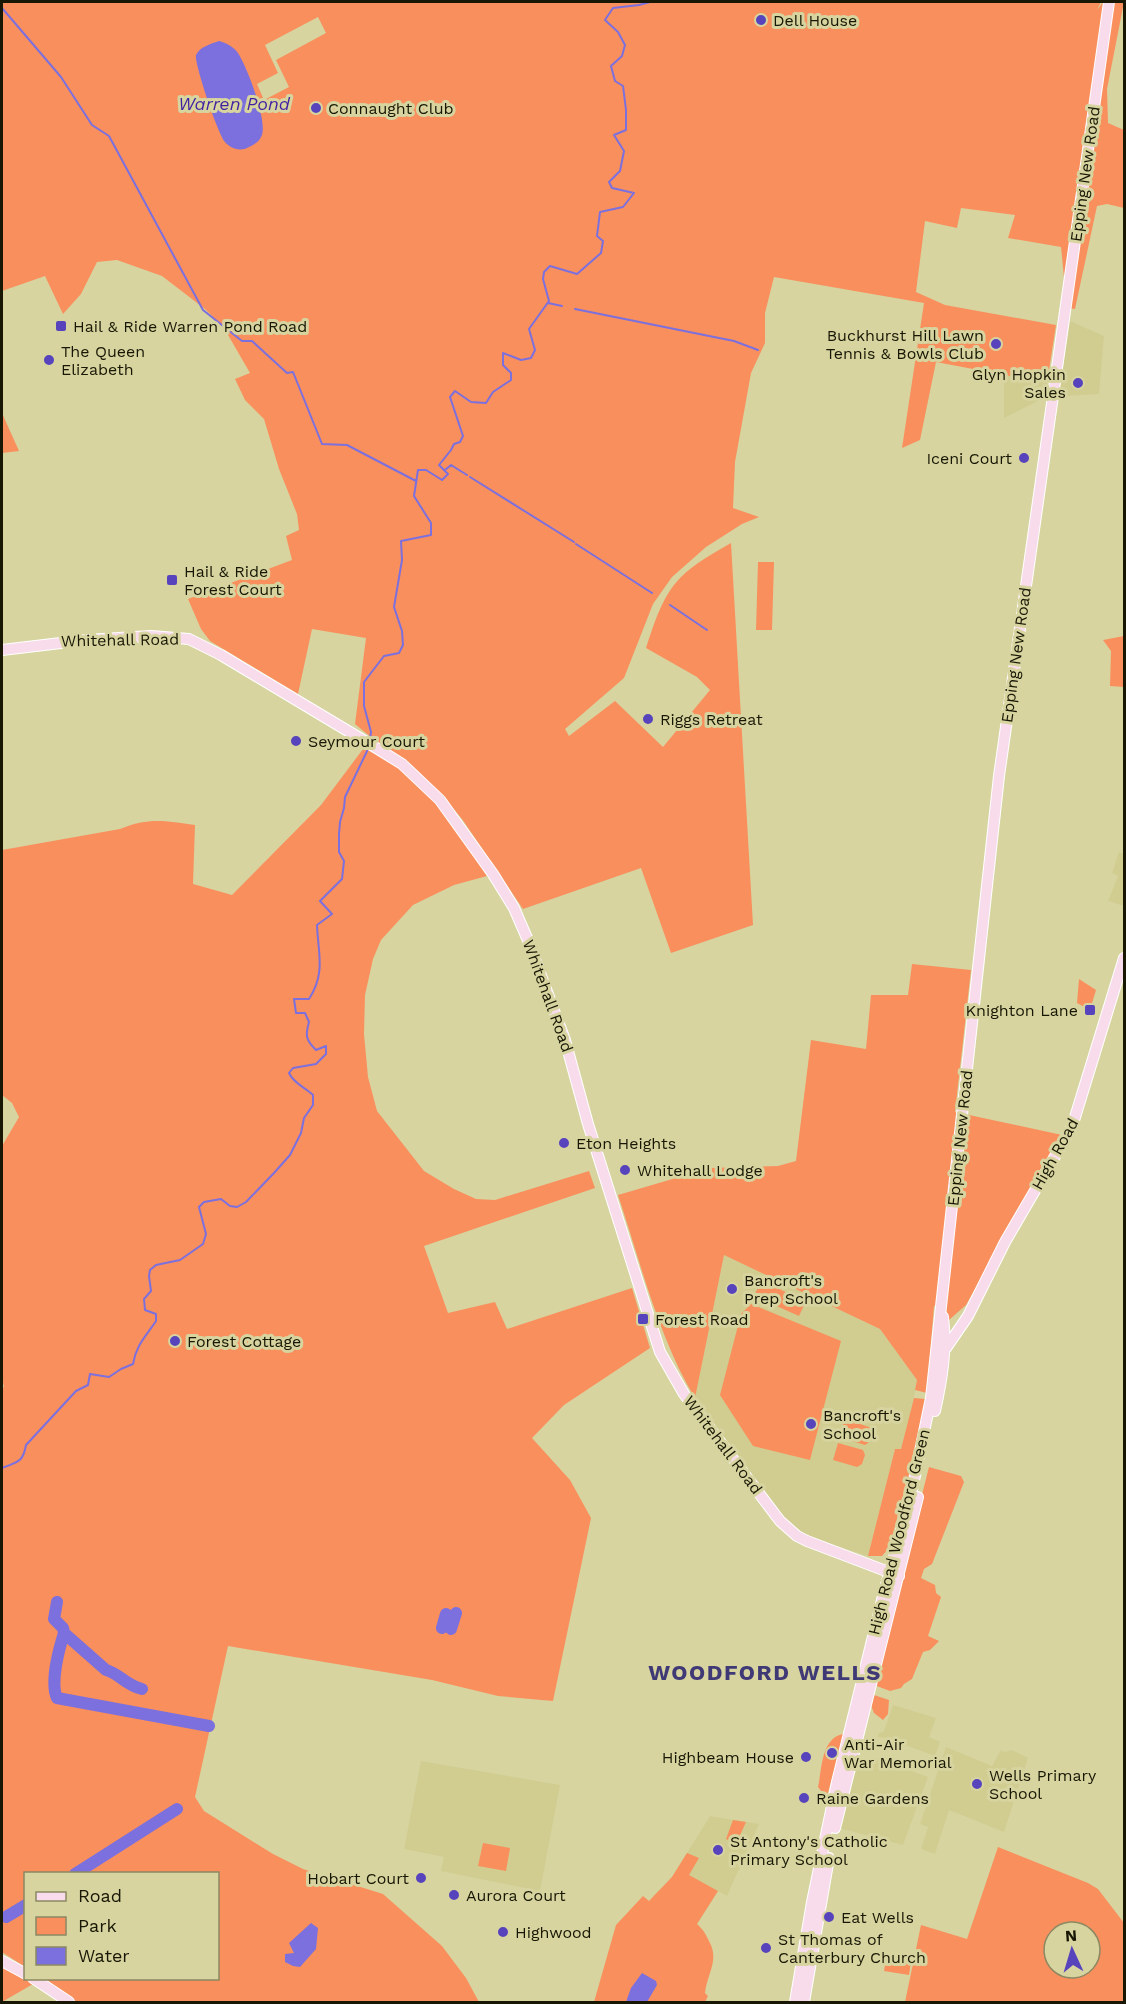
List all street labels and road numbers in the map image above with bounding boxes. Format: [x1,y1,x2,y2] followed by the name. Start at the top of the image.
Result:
[1066,105,1104,243] street label: Epping New Road
[997,586,1035,724] street label: Epping New Road
[61,629,179,651] street label: Whitehall Road
[519,937,577,1055] street label: Whitehall Road
[943,1069,977,1207] street label: Epping New Road
[1028,1115,1082,1193] street label: High Road
[680,1392,766,1498] street label: Whitehall Road
[864,1427,934,1637] street label: High Road Woodford Green

